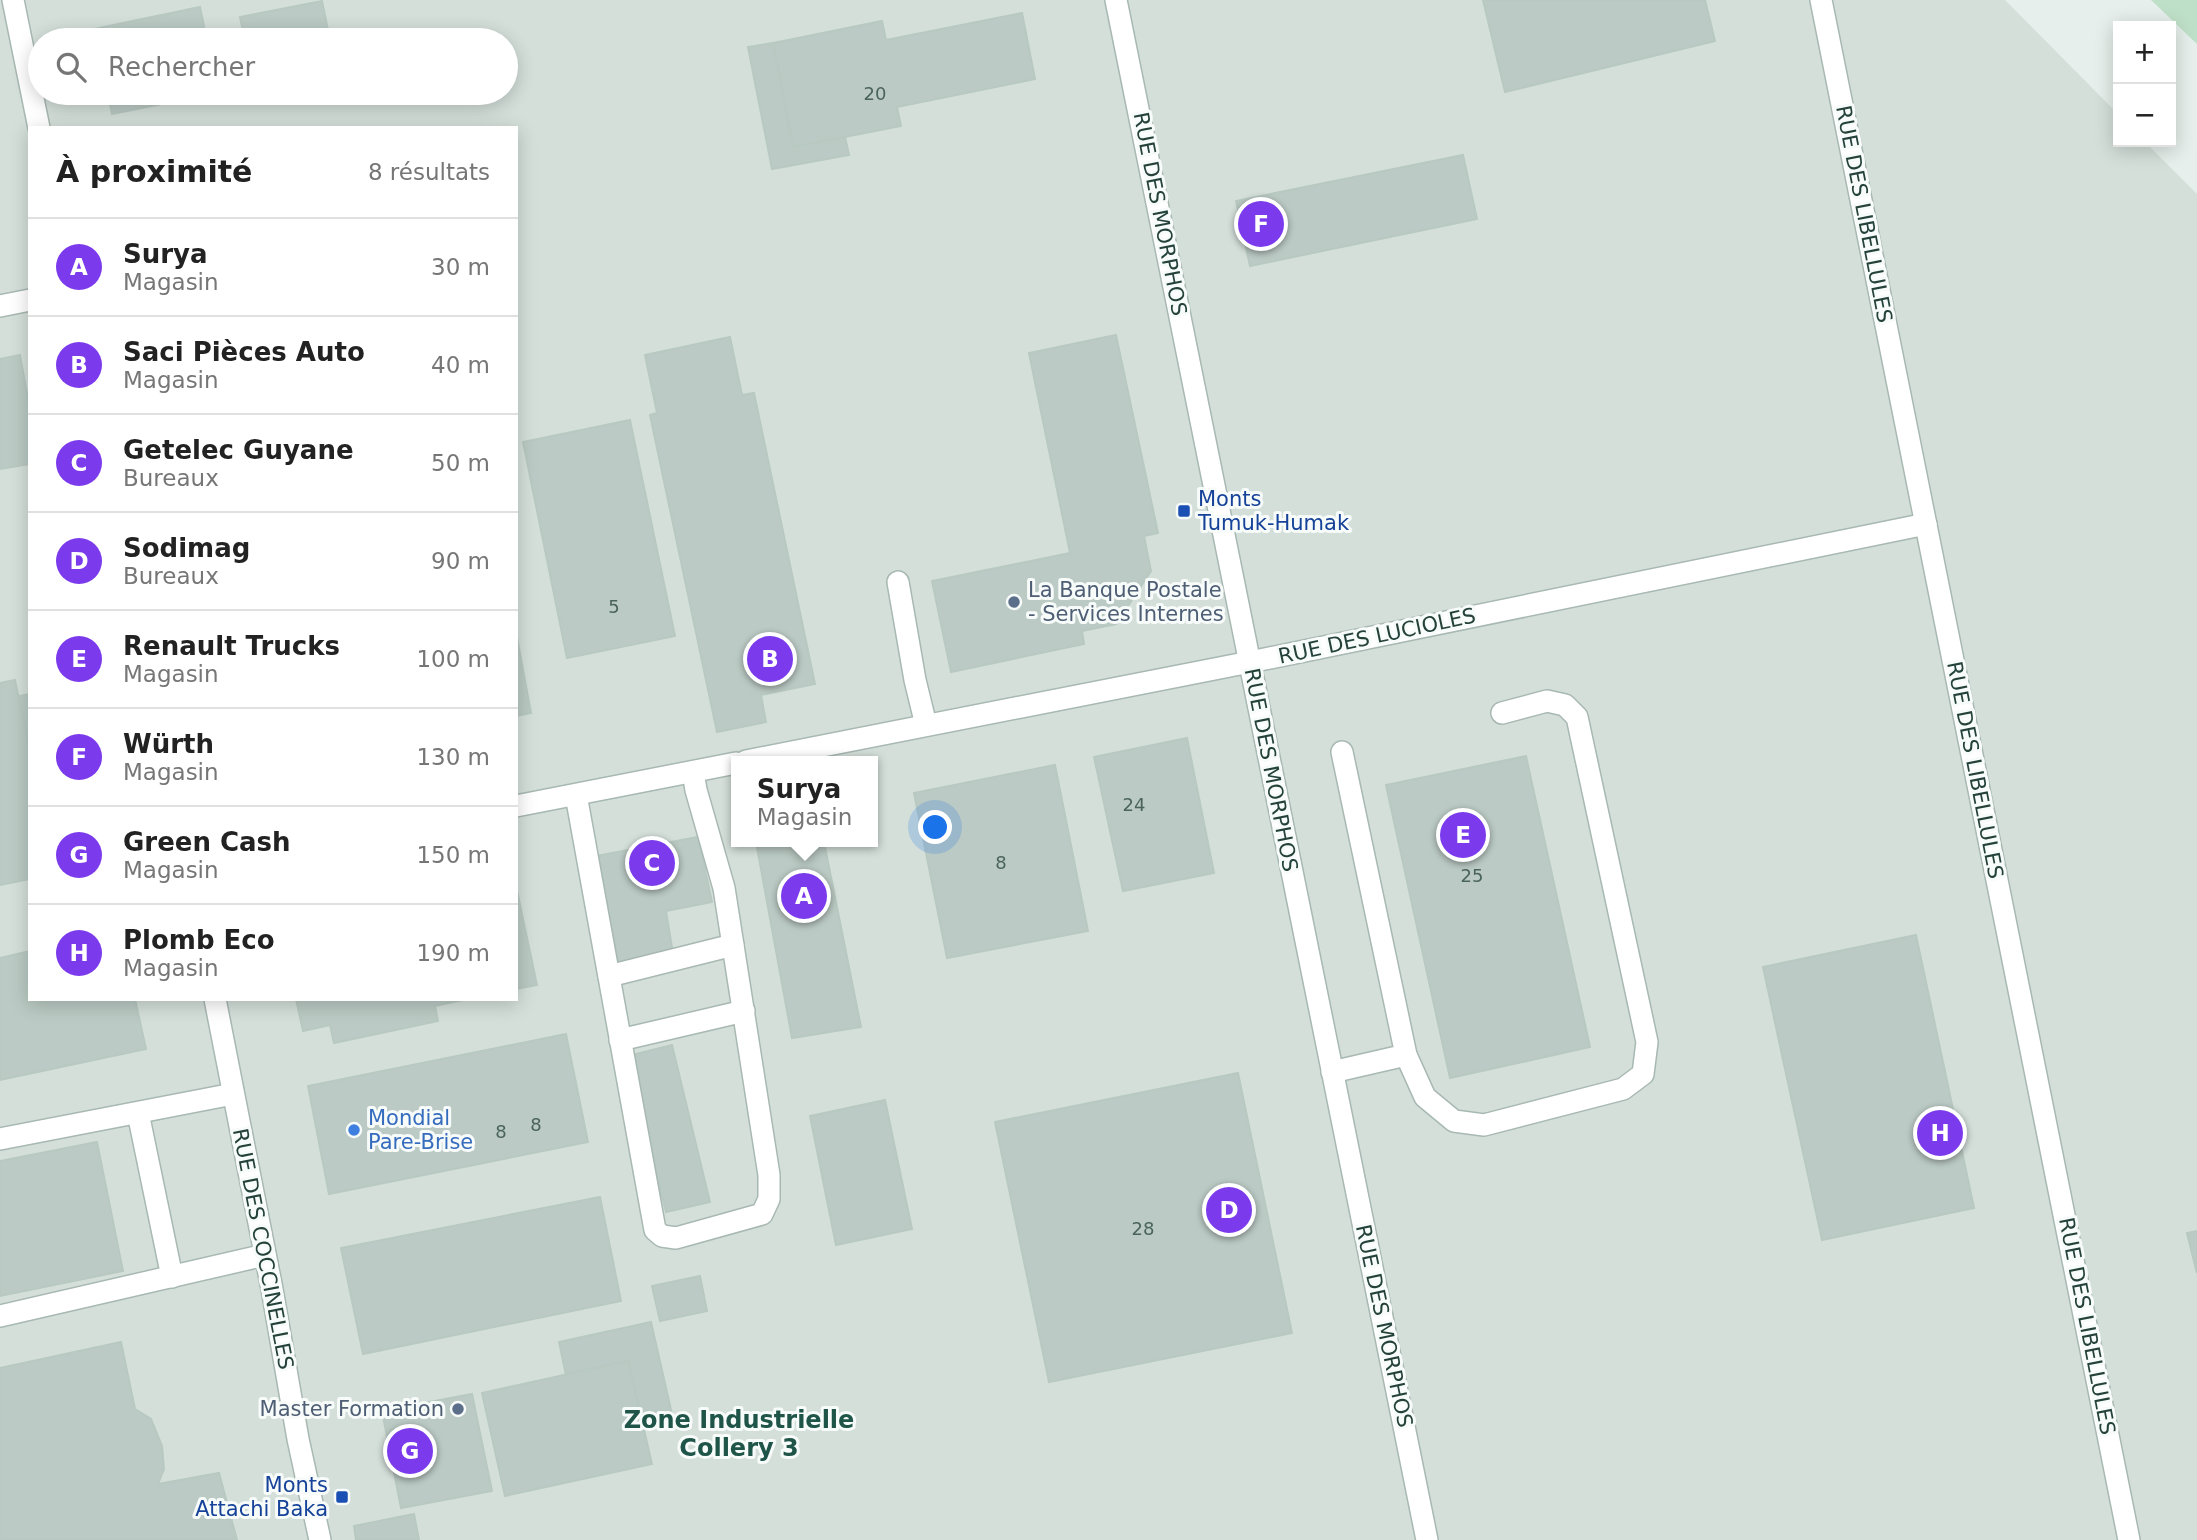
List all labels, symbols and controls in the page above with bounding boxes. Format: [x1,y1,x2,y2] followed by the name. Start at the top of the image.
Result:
[2113,21,2176,147] map controls
[2113,21,2176,84] button: +
[28,28,518,105] search box
[52,48,90,86] icon: search
[108,52,255,82] text: Rechercher
[864,83,886,104] house number: 20
[2113,84,2176,147] button: −
[1831,103,1897,325] street label: RUE DES LIBELLULES
[1128,110,1192,318] street label: RUE DES MORPHOS
[56,154,252,189] text: À proximité
[368,159,490,185] text: 8 résultats
[1238,198,1284,250] pin: F
[123,239,208,269] text: Surya
[70,254,88,280] text: A
[431,254,490,280] text: 30 m
[123,269,219,295] text: Magasin
[123,337,365,367] text: Saci Pièces Auto
[70,352,88,378] text: B
[431,352,490,378] text: 40 m
[123,367,219,393] text: Magasin
[123,435,354,465] text: Getelec Guyane
[71,450,87,476] text: C
[431,450,490,476] text: 50 m
[123,465,219,491] text: Bureaux
[1197,487,1350,535] place label: Monts Tumuk-Humak
[1176,503,1192,519] marker: Monts Tumuk-Humak
[123,533,250,563] text: Sodimag
[69,548,89,574] text: D
[431,548,490,574] text: 90 m
[123,563,219,589] text: Bureaux
[1028,578,1224,626] place label: La Banque Postale - Services Internes
[1006,594,1022,610] marker: La Banque Postale - Services Internes
[608,596,620,617] house number: 5
[1276,603,1478,669] street label: RUE DES LUCIOLES
[123,631,340,661] text: Renault Trucks
[747,633,793,685] pin: B
[71,646,87,672] text: E
[416,646,490,672] text: 100 m
[1942,659,2008,881] street label: RUE DES LIBELLULES
[123,661,219,687] text: Magasin
[1239,666,1303,874] street label: RUE DES MORPHOS
[123,729,214,759] text: Würth
[71,744,87,770] text: F
[416,744,490,770] text: 130 m
[731,756,878,847] popup
[123,759,219,785] text: Magasin
[757,774,841,804] text: Surya
[1123,794,1145,815] house number: 24
[757,804,852,830] text: Magasin
[1440,809,1486,861] pin: E
[918,810,952,844] your location
[123,827,291,857] text: Green Cash
[629,837,675,889] pin: C
[70,842,88,868] text: G
[416,842,490,868] text: 150 m
[995,852,1007,873] house number: 8
[123,857,219,883] text: Magasin
[1461,865,1483,886] house number: 25
[781,870,827,922] pin: A
[123,925,275,955] text: Plomb Eco
[69,940,89,966] text: H
[416,940,490,966] text: 190 m
[123,955,219,981] text: Magasin
[368,1106,473,1154] place label: Mondial Pare-Brise
[1917,1107,1963,1159] pin: H
[530,1114,542,1135] house number: 8
[495,1121,507,1142] house number: 8
[346,1122,362,1138] marker: Mondial Pare-Brise
[228,1126,298,1372] street label: RUE DES COCCINELLES
[1206,1184,1252,1236] pin: D
[2054,1215,2120,1437] street label: RUE DES LIBELLULES
[1132,1218,1154,1239] house number: 28
[1351,1222,1417,1430] street label: RUE DES MORPHOS
[260,1397,444,1421] place label: Master Formation
[450,1401,466,1417] marker: Master Formation
[624,1406,854,1462] district label: Zone Industrielle Collery 3
[387,1425,433,1477] pin: G
[195,1473,328,1521] place label: Monts Attachi Baka
[334,1489,350,1505] marker: Monts Attachi Baka

